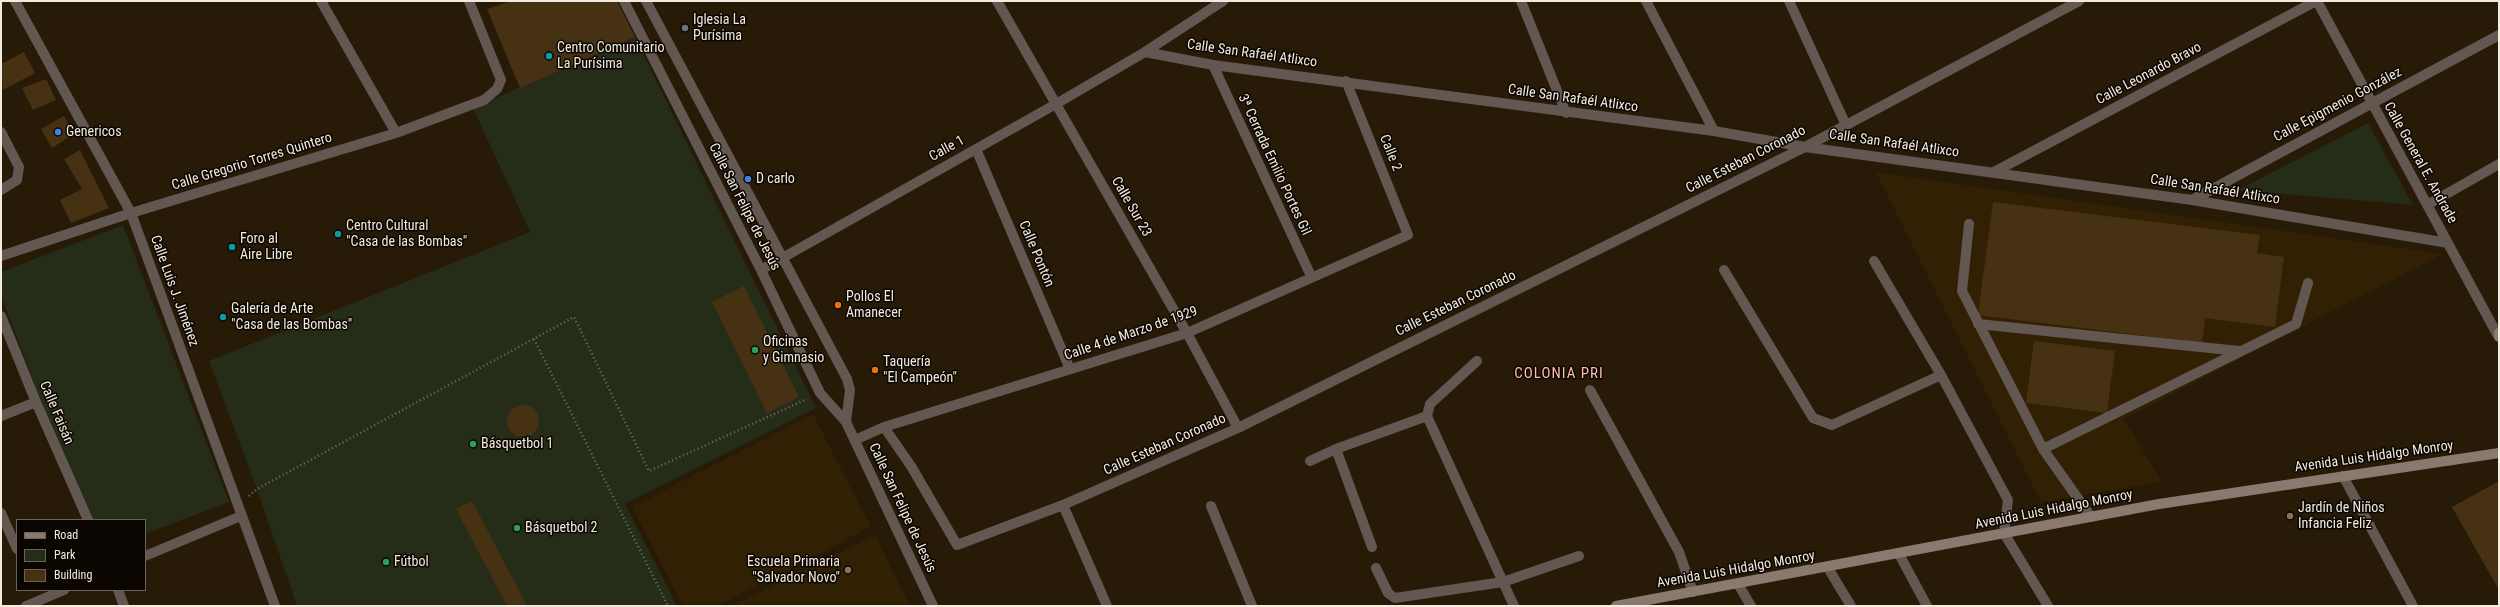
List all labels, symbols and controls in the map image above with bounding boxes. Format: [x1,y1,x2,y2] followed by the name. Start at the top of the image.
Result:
[693,12,746,44] place label: Iglesia La Purísima
[680,23,690,33] marker: Iglesia La Purísima
[1186,37,1318,71] street label: Calle San Rafaél Atlixco
[2093,39,2205,109] street label: Calle Leonardo Bravo
[557,40,664,72] place label: Centro Comunitario La Purísima
[544,51,554,61] marker: Centro Comunitario La Purísima
[2271,64,2405,146] street label: Calle Epigmenio González
[1507,82,1639,116] street label: Calle San Rafaél Atlixco
[1234,92,1314,238] street label: 3ª Cerrada Emilio Portes Gil
[2380,99,2460,227] street label: Calle General E. Andrade
[1683,123,1809,197] street label: Calle Esteban Coronado
[66,124,122,140] place label: Genericos
[53,127,63,137] marker: Genericos
[1828,127,1960,161] street label: Calle San Rafaél Atlixco
[170,130,334,194] street label: Calle Gregorio Torres Quintero
[1375,132,1405,174] street label: Calle 2
[926,133,968,165] street label: Calle 1
[705,141,783,273] street label: Calle San Felipe de Jesús
[756,171,795,187] place label: D carlo
[2149,171,2281,209] street label: Calle San Rafaél Atlixco
[743,174,753,184] marker: D carlo
[1107,174,1155,240] street label: Calle Sur 23
[346,218,467,250] place label: Centro Cultural "Casa de las Bombas"
[1015,218,1057,290] street label: Calle Pontón
[333,229,343,239] marker: Centro Cultural "Casa de las Bombas"
[240,231,293,264] place label: Foro al Aire Libre
[146,233,202,349] street label: Calle Luis J. Jiménez
[227,242,237,252] marker: Foro al Aire Libre
[1393,268,1519,340] street label: Calle Esteban Coronado
[846,289,902,322] place label: Pollos El Amanecer
[833,300,843,310] marker: Pollos El Amanecer
[231,301,352,334] place label: Galería de Arte "Casa de las Bombas"
[1062,303,1200,365] street label: Calle 4 de Marzo de 1929
[218,312,228,322] marker: Galería de Arte "Casa de las Bombas"
[763,334,824,366] place label: Oficinas y Gimnasio
[750,345,760,355] marker: Oficinas y Gimnasio
[883,354,957,386] place label: Taquería "El Campeón"
[870,365,880,375] marker: Taquería "El Campeón"
[1514,365,1604,383] district label: COLONIA PRI
[35,379,77,447] street label: Calle Faisán
[1101,410,1229,480] street label: Calle Esteban Coronado
[481,436,553,452] place label: Básquetbol 1
[2294,438,2454,476] street label: Avenida Luis Hidalgo Monroy
[468,439,478,449] marker: Básquetbol 1
[865,441,939,575] street label: Calle San Felipe de Jesús
[1974,486,2134,534] street label: Avenida Luis Hidalgo Monroy
[2298,500,2385,532] place label: Jardín de Niños Infancia Feliz
[2285,511,2295,521] marker: Jardín de Niños Infancia Feliz
[16,519,146,591] legend
[525,520,597,536] place label: Básquetbol 2
[512,523,522,533] marker: Básquetbol 2
[54,528,78,542] text: Road
[54,548,75,562] text: Park
[1656,548,1816,592] street label: Avenida Luis Hidalgo Monroy
[394,554,429,570] place label: Fútbol
[747,554,840,586] place label: Escuela Primaria "Salvador Novo"
[381,557,391,567] marker: Fútbol
[843,565,853,575] marker: Escuela Primaria "Salvador Novo"
[54,568,92,582] text: Building

